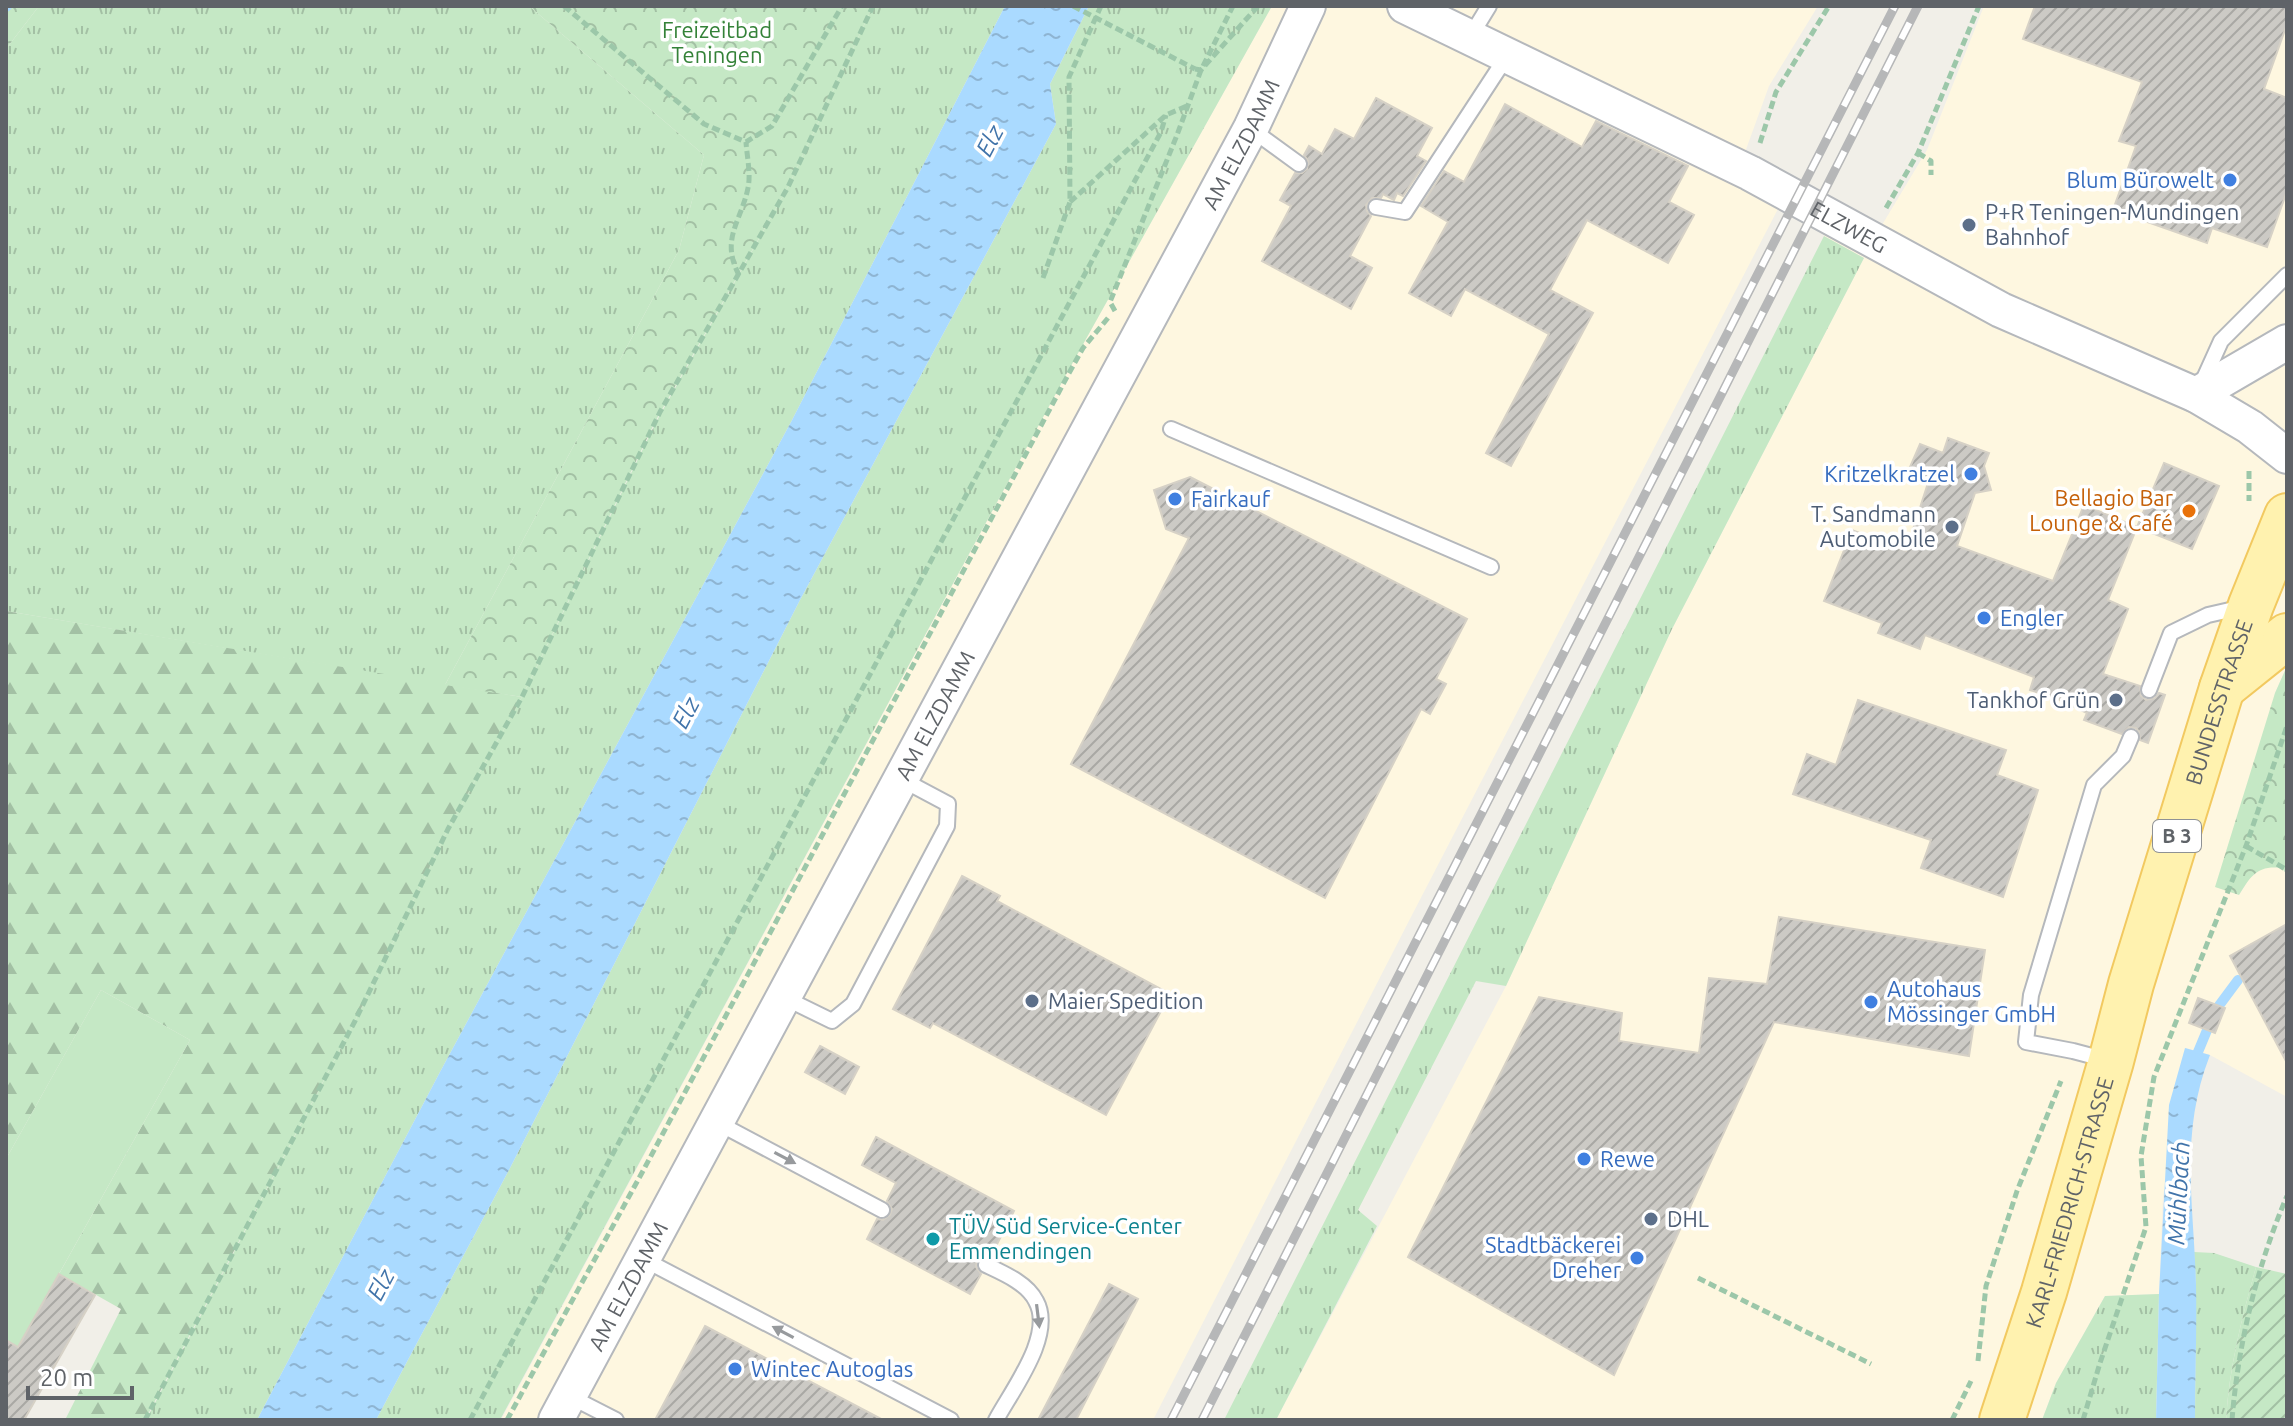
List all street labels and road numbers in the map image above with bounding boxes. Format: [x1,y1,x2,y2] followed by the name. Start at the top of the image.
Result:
[1197,75,1284,213] street label: AM ELZDAMM
[1807,196,1892,257] street label: ELZWEG
[2180,616,2257,788] street label: BUNDESSTRASSE
[890,646,979,784] street label: AM ELZDAMM
[2153,820,2201,852] road number: B 3
[2020,1074,2118,1331] street label: KARL-FRIEDRICH-STRASSE
[583,1217,672,1355] street label: AM ELZDAMM

